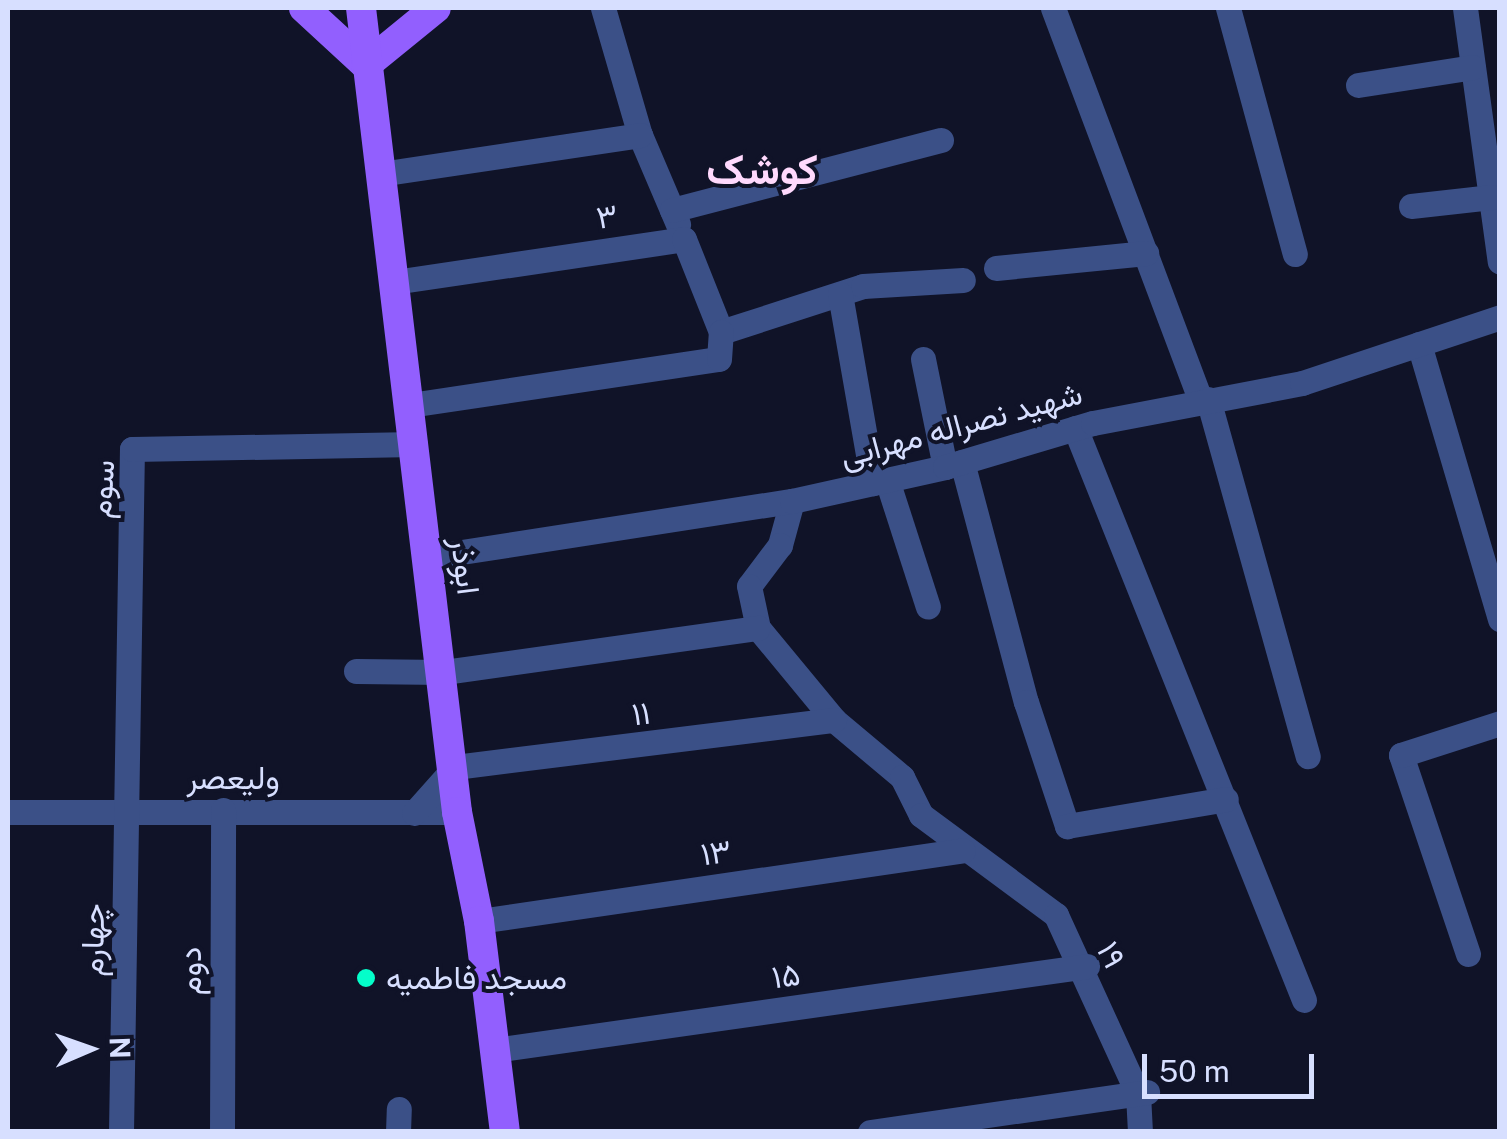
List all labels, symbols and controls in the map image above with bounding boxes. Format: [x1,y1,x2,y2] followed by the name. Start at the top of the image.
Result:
[706,144,818,194] district label: کوشک
[594,196,620,238] street label: ۳
[836,374,1086,476] street label: شهید نصراله مهرابی
[81,458,123,520] street label: سوم
[442,535,488,597] street label: ابوذر
[630,694,652,734] street label: ۱۱
[186,759,280,797] street label: ولیعصر
[698,832,734,874] street label: ۱۳
[73,903,113,977] street label: چهارم
[1088,935,1134,975] street label: ۱۹
[171,947,209,995] street label: دوم
[769,955,803,997] street label: ۱۵
[386,959,567,997] place label: مسجد فاطمیه
[355,967,377,989] marker: مسجد فاطمیه
[40,999,140,1099] north arrow
[1147,1034,1320,1096] scale bar
[104,1036,137,1059] text: N
[1159,1053,1230,1089] text: 50 m

